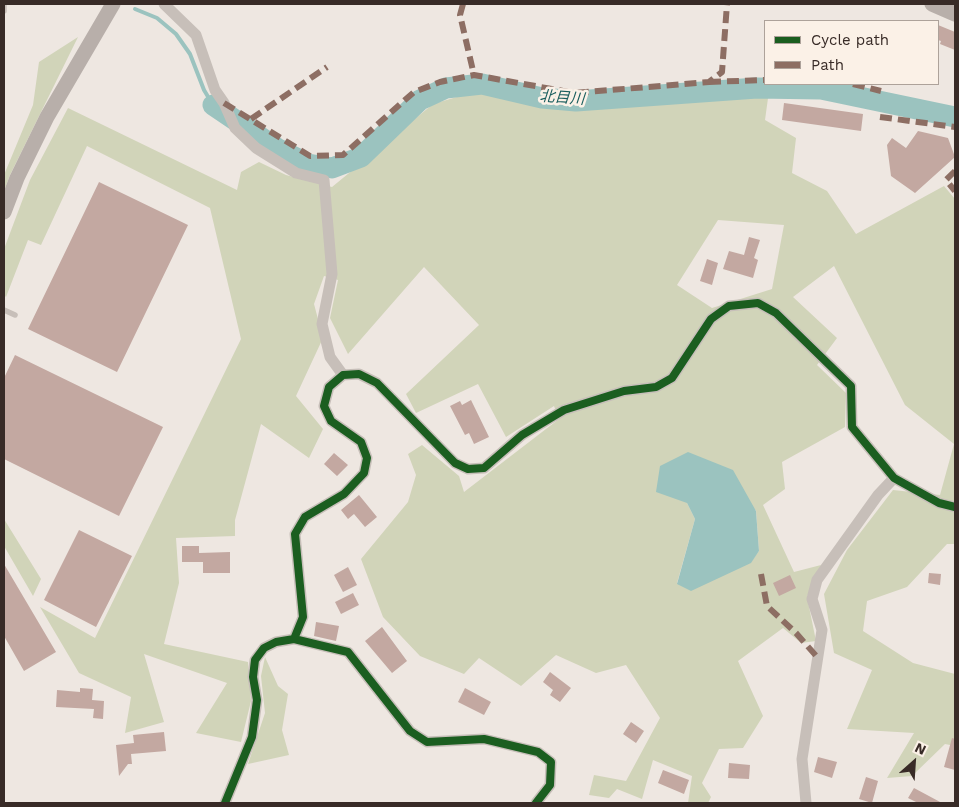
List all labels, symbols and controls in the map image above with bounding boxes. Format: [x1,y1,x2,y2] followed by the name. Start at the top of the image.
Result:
[764,20,939,85] legend
[811,31,889,49] text: Cycle path
[811,56,844,74] text: Path
[539,87,585,109] water label: 北目川
[889,737,939,787] north arrow
[912,739,929,758] text: N

